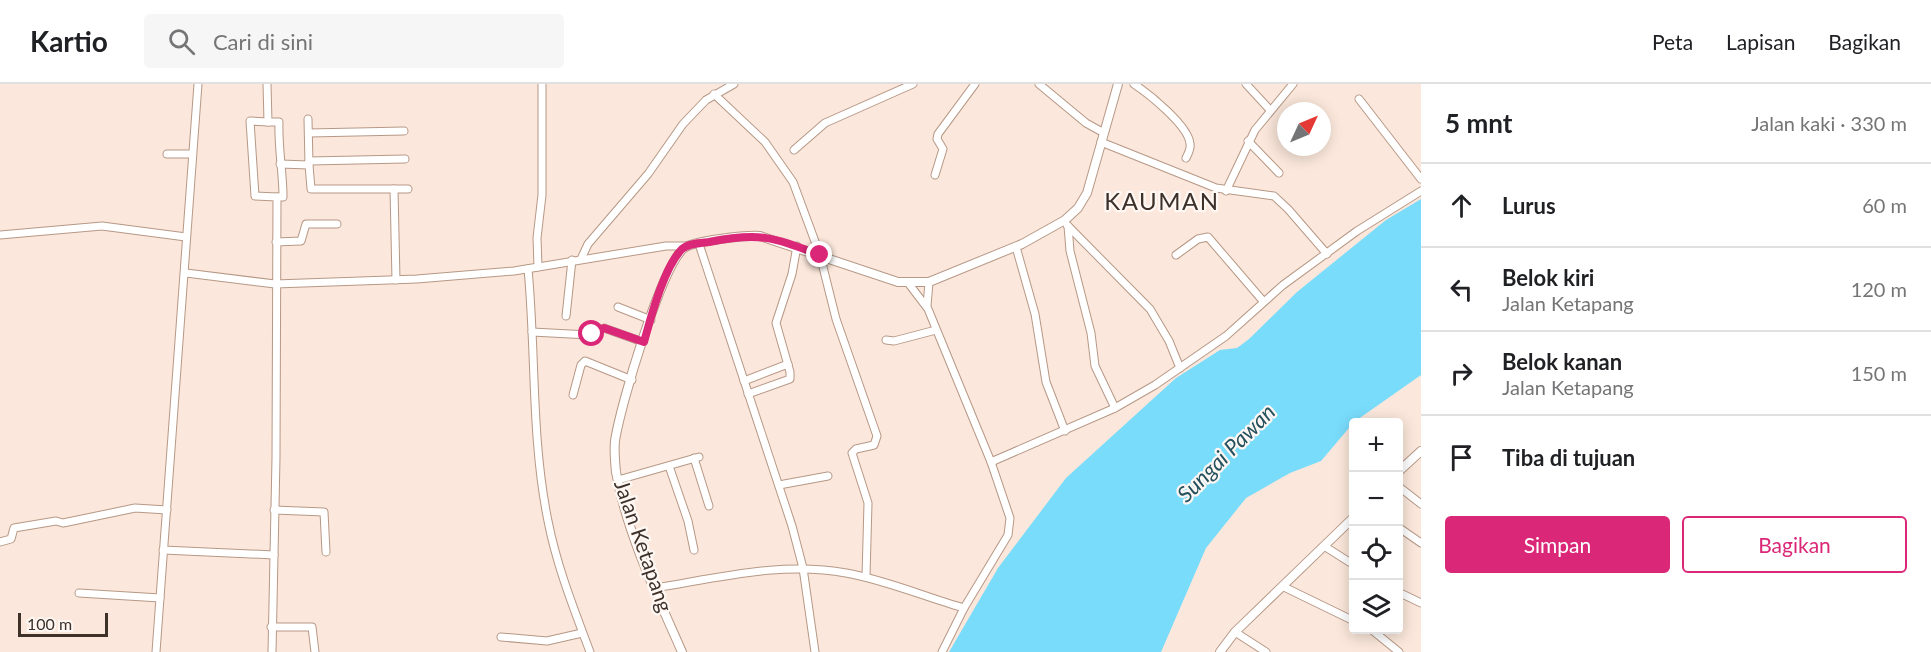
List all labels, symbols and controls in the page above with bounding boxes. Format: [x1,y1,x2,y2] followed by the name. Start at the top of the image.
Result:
[144,14,564,68] search box
[30,24,108,58] text: Kartio
[165,25,198,58] icon: search
[213,28,313,55] text: Cari di sini
[1652,29,1693,54] text: Peta
[1726,29,1795,54] text: Lapisan
[1828,29,1901,54] text: Bagikan
[1277,102,1331,156] north arrow
[1445,107,1512,139] text: 5 mnt
[1751,111,1907,135] text: Jalan kaki · 330 m
[1104,186,1220,215] district label: KAUMAN
[1445,189,1478,222] icon: ahead
[1502,192,1556,219] text: Lurus
[1862,193,1907,217] text: 60 m
[806,241,832,267] route end
[1502,264,1594,291] text: Belok kiri
[1445,273,1478,306] icon: left
[1851,277,1907,301] text: 120 m
[1502,291,1634,315] text: Jalan Ketapang
[578,320,604,346] route start
[1502,348,1622,375] text: Belok kanan
[1445,357,1478,390] icon: right
[1851,361,1907,385] text: 150 m
[1502,375,1634,399] text: Jalan Ketapang
[1171,398,1280,507] water label: Sungai Pawan
[1349,418,1403,634] map controls
[1349,418,1403,472] button: +
[1445,441,1478,474] icon: arrive
[1502,444,1635,471] text: Tiba di tujuan
[1349,472,1403,526] button: −
[610,476,679,615] street label: Jalan Ketapang
[1445,516,1670,573] button: Simpan
[1682,516,1907,573] button: Bagikan
[1349,526,1403,580] button: locate
[1349,580,1403,634] button: layers
[18,610,108,638] scale bar
[27,614,72,633] text: 100 m

